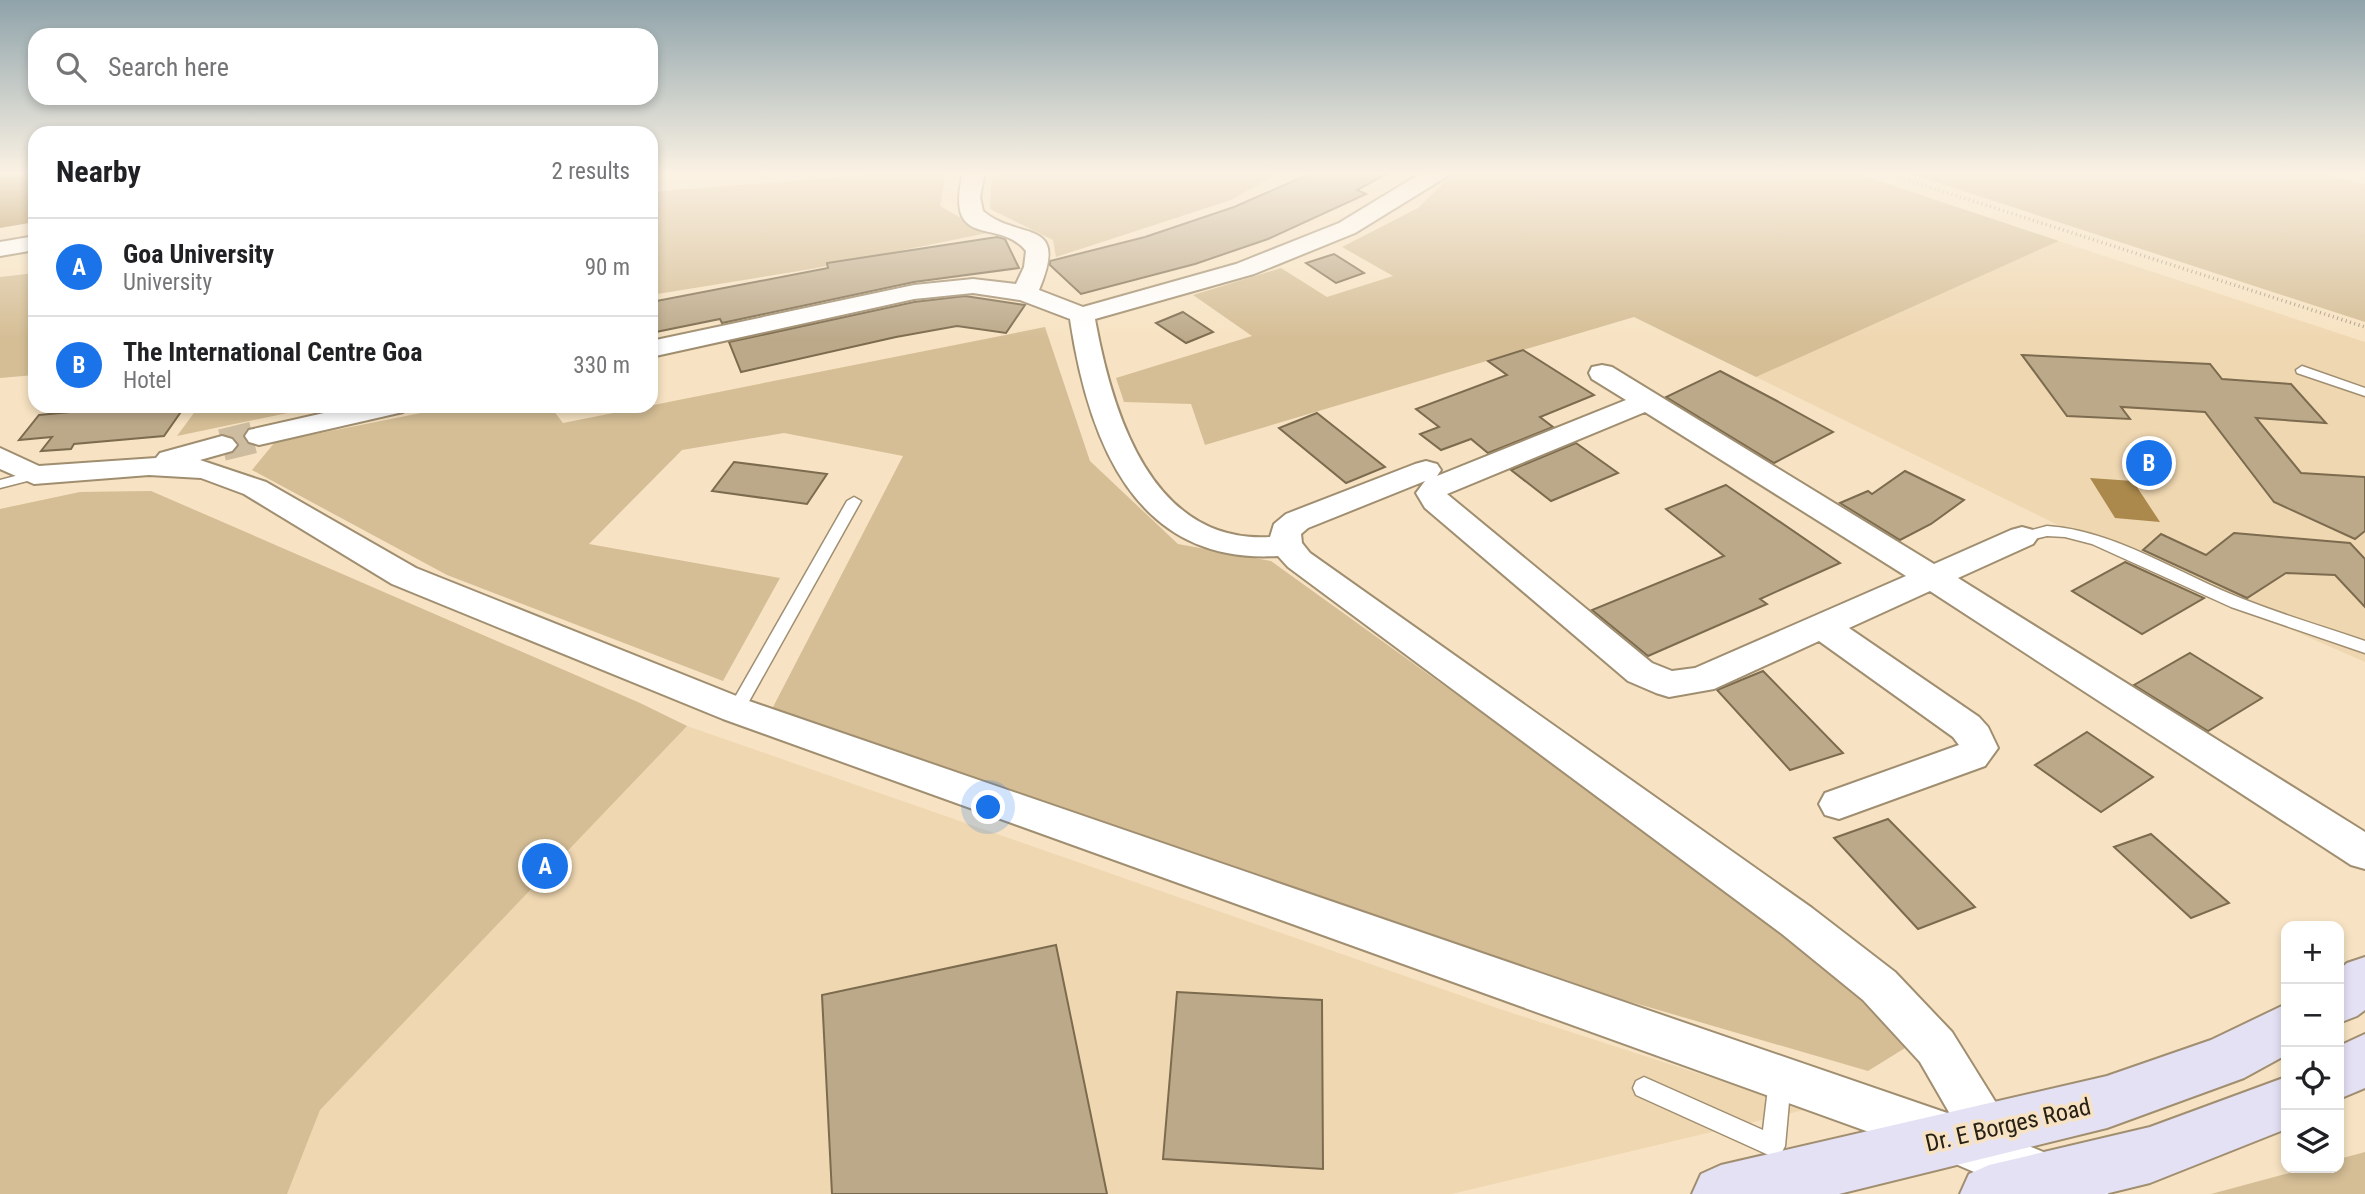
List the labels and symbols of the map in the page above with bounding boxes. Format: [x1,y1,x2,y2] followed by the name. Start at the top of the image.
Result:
[2126,437,2172,489] pin: B
[971,790,1005,824] your location
[522,840,568,892] pin: A
[1923,1092,2093,1158] street label: Dr. E Borges Road

